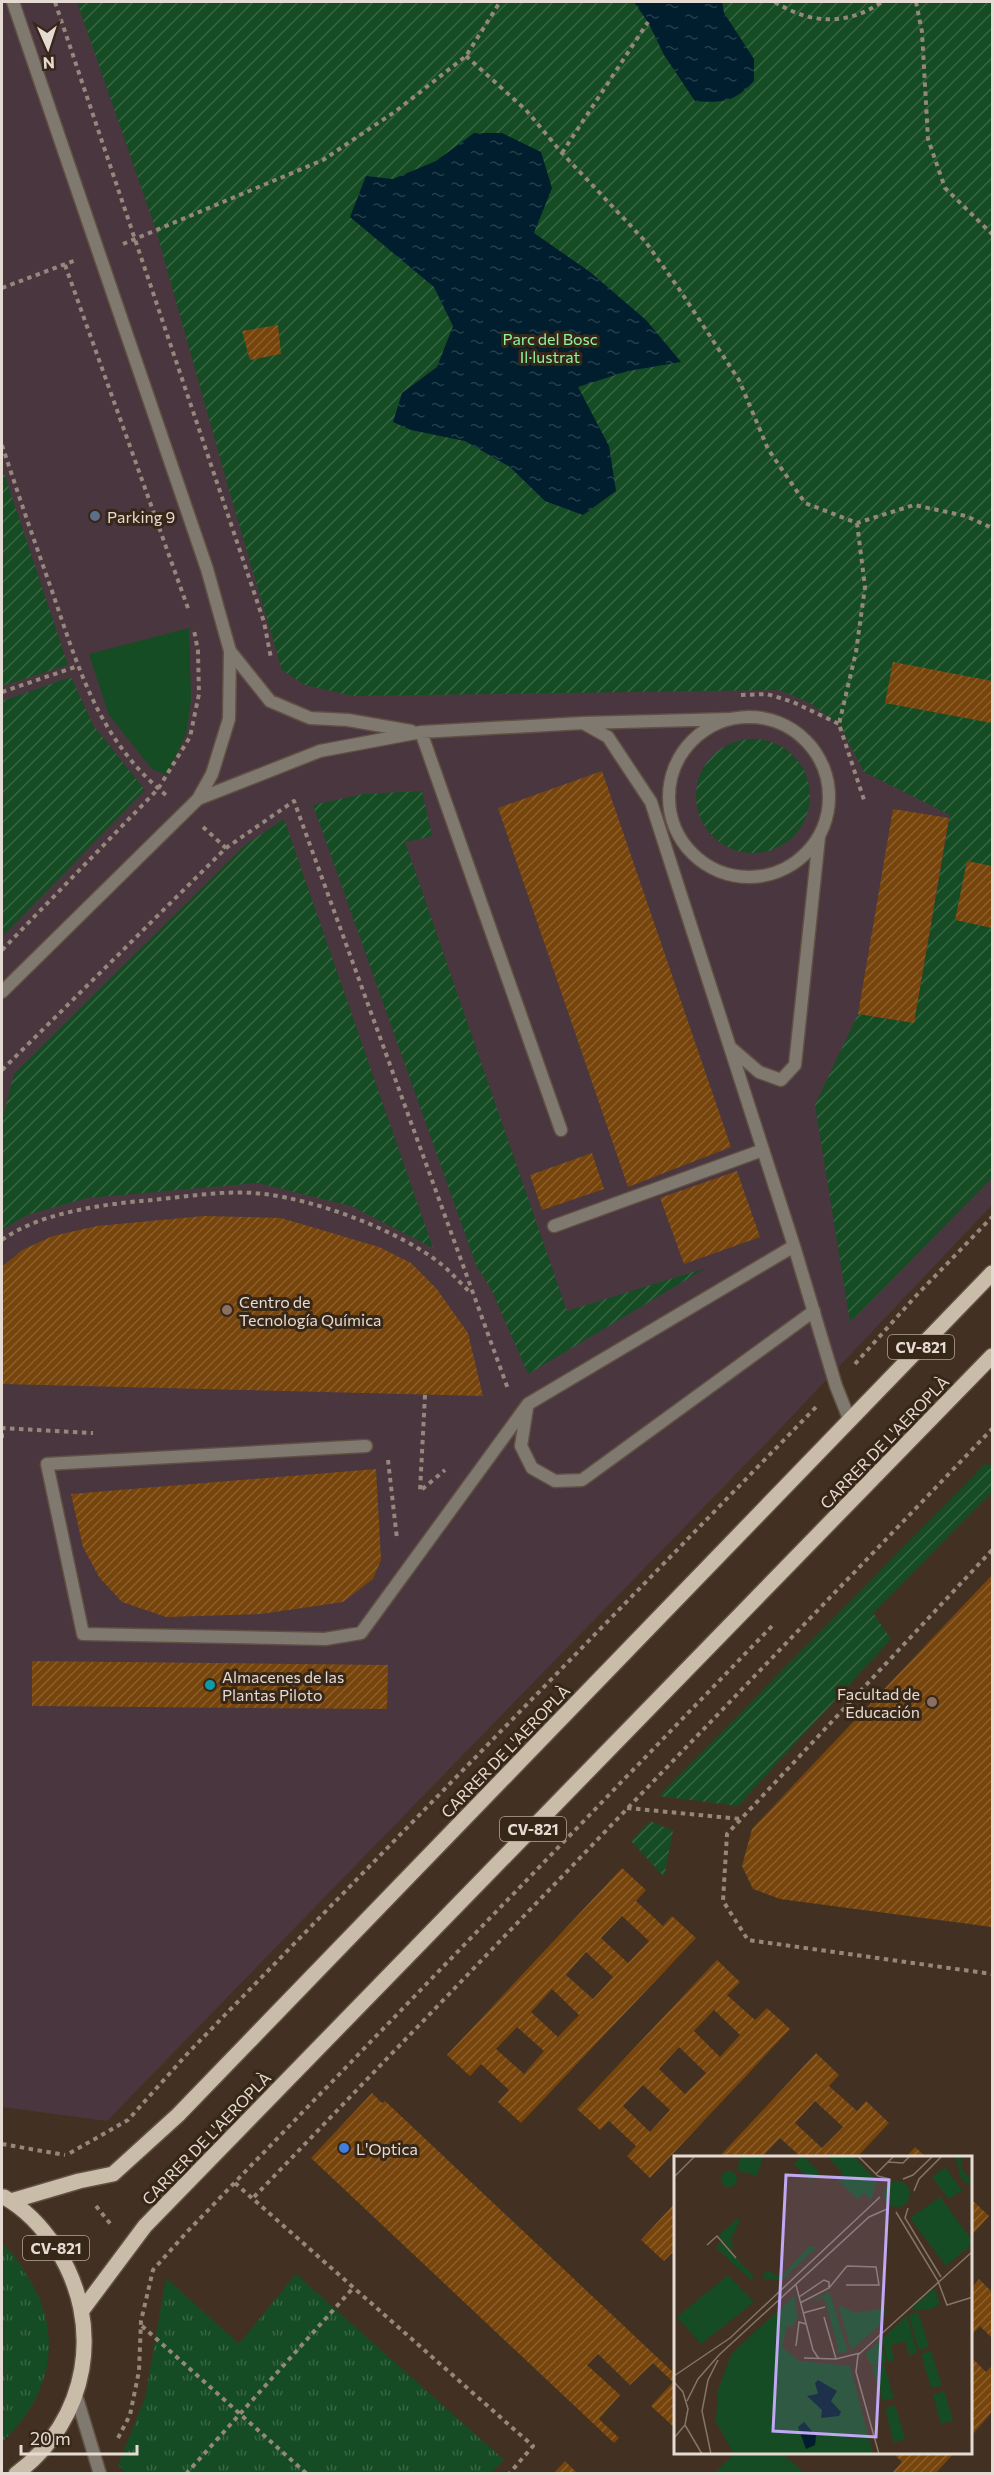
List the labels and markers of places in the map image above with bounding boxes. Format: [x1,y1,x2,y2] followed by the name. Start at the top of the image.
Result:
[107,507,175,526] place label: Parking 9
[88,509,102,523] marker: Parking 9
[239,1292,381,1329] place label: Centro de Tecnología Química
[220,1303,234,1317] marker: Centro de Tecnología Química
[222,1667,344,1704] place label: Almacenes de las Plantas Piloto
[203,1678,217,1692] marker: Almacenes de las Plantas Piloto
[837,1684,920,1721] place label: Facultad de Educación
[925,1695,939,1709] marker: Facultad de Educación
[356,2139,418,2158] place label: L'Optica
[337,2141,351,2155] marker: L'Optica

